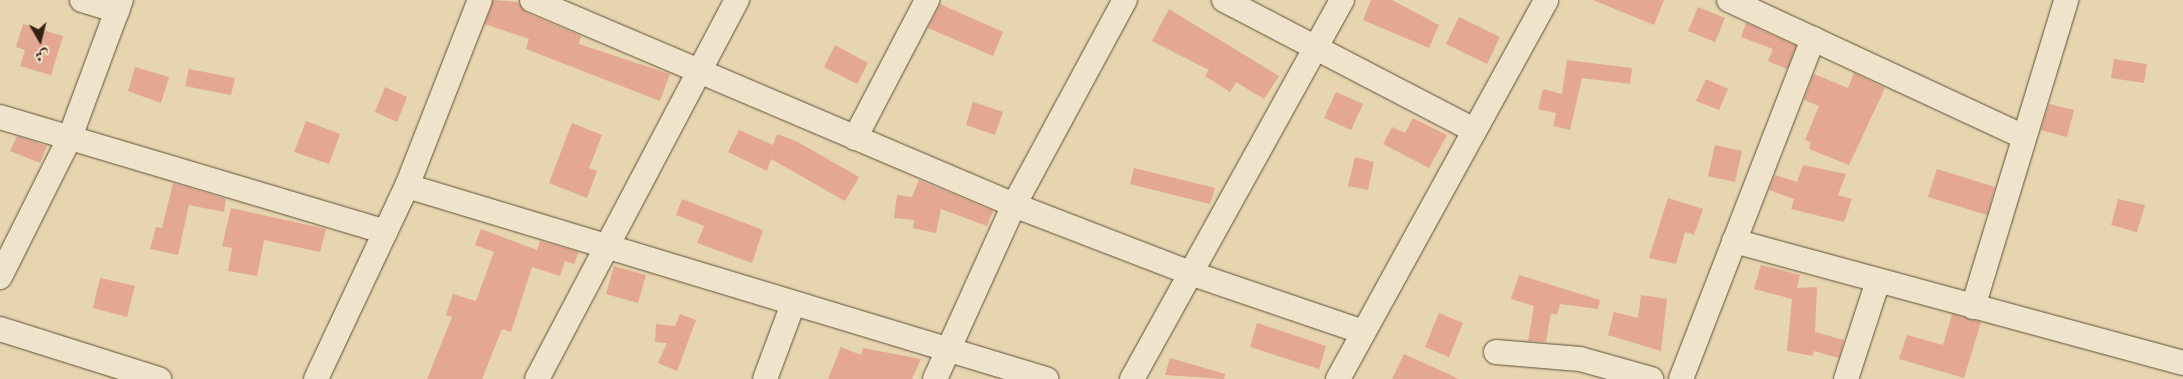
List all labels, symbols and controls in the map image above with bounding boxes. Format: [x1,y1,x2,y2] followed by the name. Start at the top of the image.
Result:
[15,15,65,65] north arrow
[34,45,50,66] text: ش

